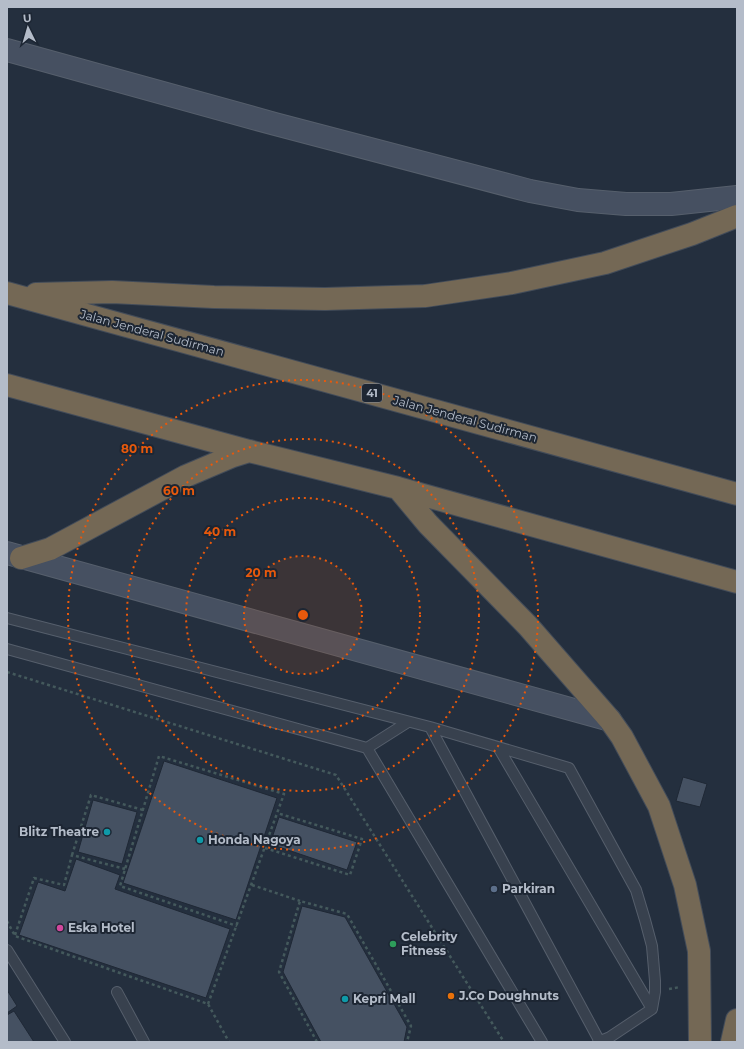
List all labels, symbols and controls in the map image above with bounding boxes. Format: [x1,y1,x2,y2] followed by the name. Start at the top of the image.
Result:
[8,8,48,48] north arrow
[22,11,32,25] text: U
[77,306,226,359] street label: Jalan Jenderal Sudirman
[362,384,382,402] road number: 41
[390,392,539,445] street label: Jalan Jenderal Sudirman
[121,441,153,456] text: 80 m
[163,483,195,498] text: 60 m
[204,524,236,539] text: 40 m
[245,565,277,580] text: 20 m
[296,608,310,622] centre of rings
[19,824,99,839] place label: Blitz Theatre
[102,827,112,837] marker: Blitz Theatre
[208,832,301,847] place label: Honda Nagoya
[195,835,205,845] marker: Honda Nagoya
[502,881,555,896] place label: Parkiran
[489,884,499,894] marker: Parkiran
[68,920,135,935] place label: Eska Hotel
[55,923,65,933] marker: Eska Hotel
[401,929,458,958] place label: Celebrity Fitness
[388,939,398,949] marker: Celebrity Fitness
[458,988,559,1003] place label: J.Co Doughnuts
[353,991,416,1006] place label: Kepri Mall
[446,991,456,1001] marker: J.Co Doughnuts
[340,994,350,1004] marker: Kepri Mall

